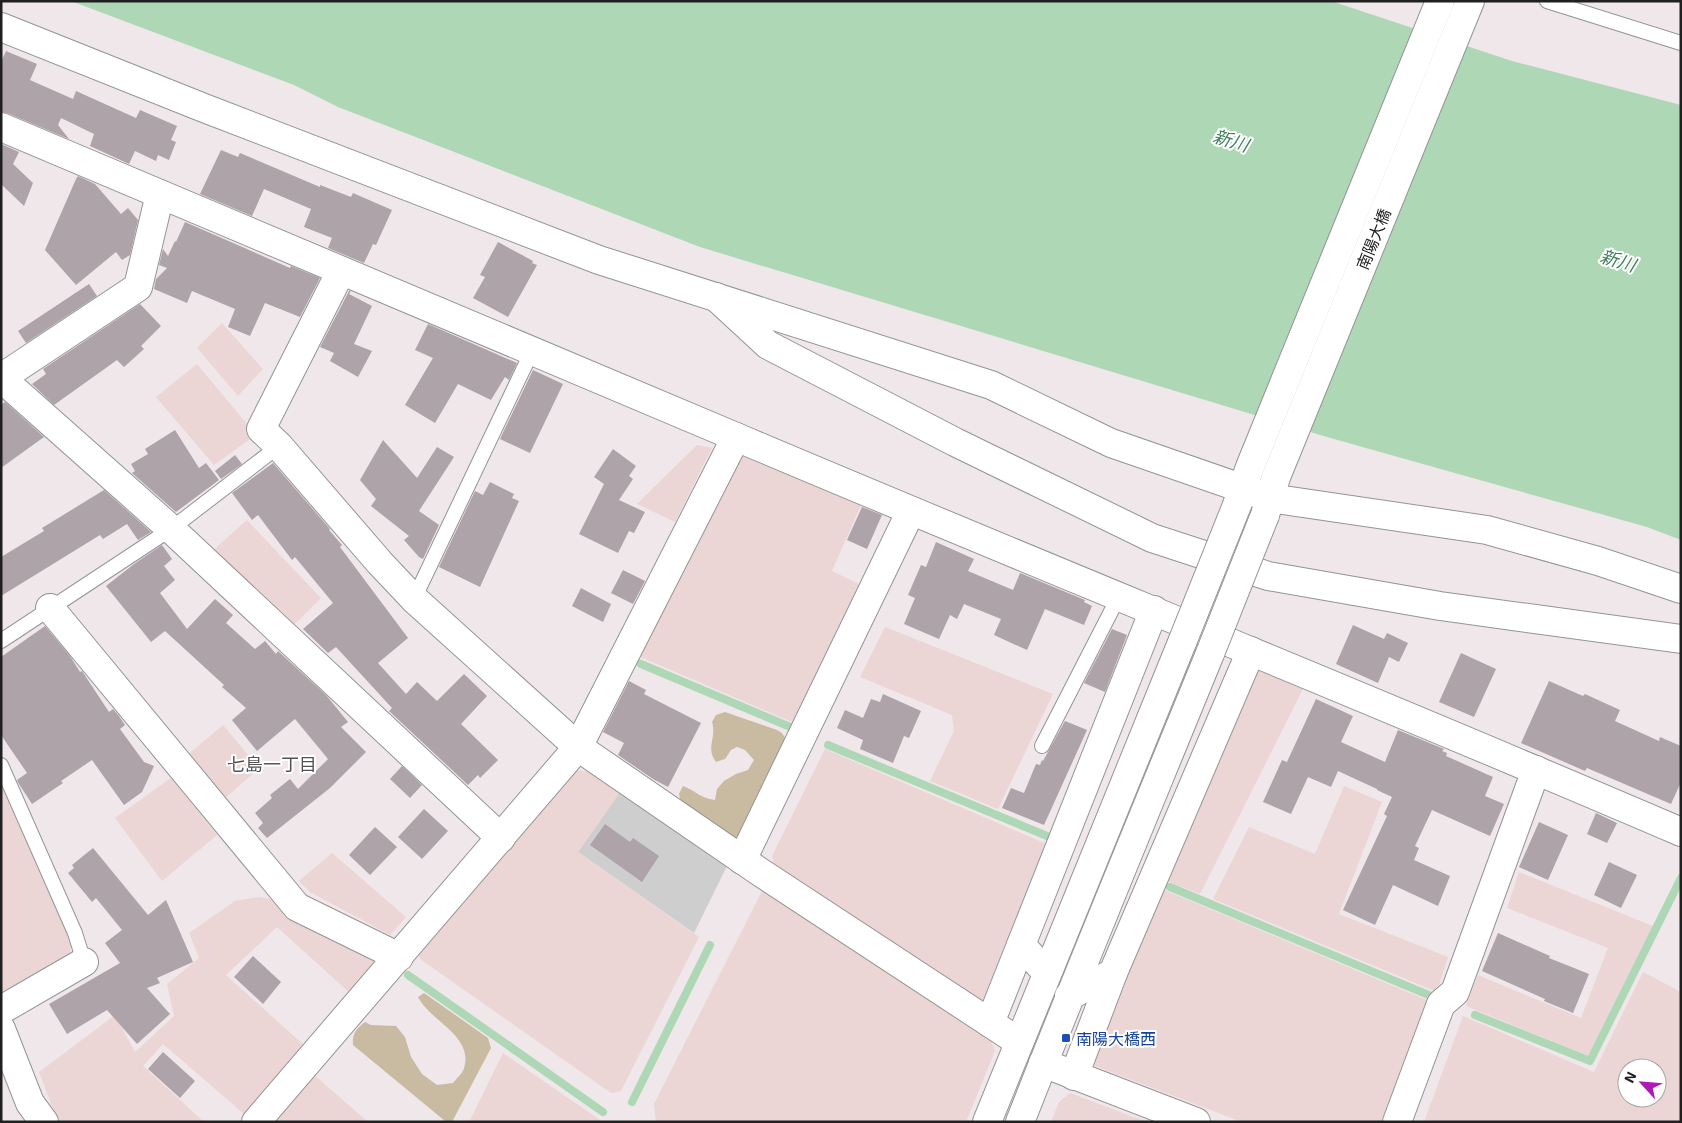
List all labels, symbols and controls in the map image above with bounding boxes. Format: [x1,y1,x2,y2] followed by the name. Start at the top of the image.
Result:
[1211,124,1253,156] water label: 新川
[1352,206,1394,272] street label: 南陽大橋
[1598,244,1640,276] water label: 新川
[227,753,317,775] district label: 七島一丁目
[1076,1029,1156,1048] place label: 南陽大橋西
[1060,1032,1072,1044] marker: 南陽大橋西
[1617,1058,1667,1108] north arrow
[1620,1069,1640,1085] text: N

